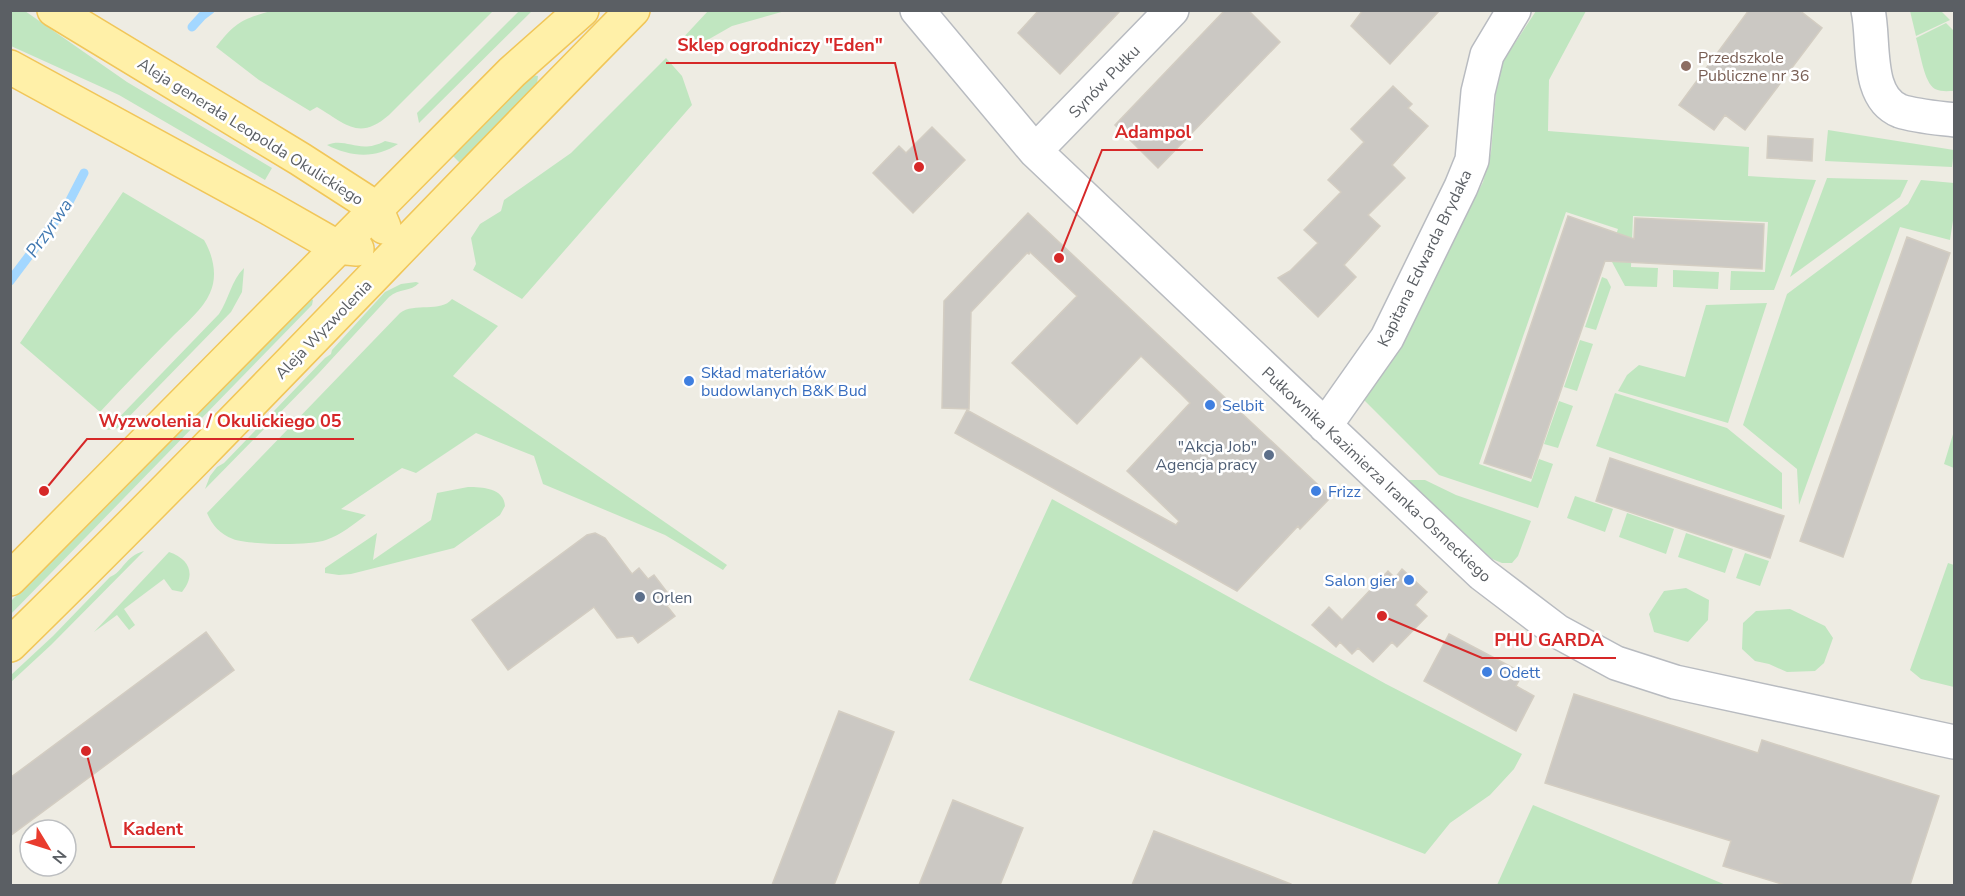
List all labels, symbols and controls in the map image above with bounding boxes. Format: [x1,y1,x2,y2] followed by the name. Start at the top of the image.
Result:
[666,27,895,63] callout: Sklep ogrodniczy "Eden"
[677,33,883,57] text: Sklep ogrodniczy "Eden"
[1064,40,1145,123] street label: Synów Pułku
[1698,47,1809,87] place label: Przedszkole Publiczne nr 36
[133,53,368,211] street label: Aleja generała Leopolda Okulickiego
[1679,59,1693,73] marker: Przedszkole Publiczne nr 36
[1102,114,1203,150] callout: Adampol
[1115,120,1192,144] text: Adampol
[1372,166,1477,351] street label: Kapitana Edwarda Brydaka
[20,194,78,262] water label: Przyrwa
[270,275,377,384] street label: Aleja Wyzwolenia
[701,362,867,402] place label: Skład materiałów budowlanych B&K Bud
[1257,362,1496,587] street label: Pułkownika Kazimierza Iranka-Osmeckiego
[682,374,696,388] marker: Skład materiałów budowlanych B&K Bud
[1222,395,1264,417] place label: Selbit
[1203,398,1217,412] marker: Selbit
[87,403,354,439] callout: Wyzwolenia / Okulickiego 05
[98,409,342,433] text: Wyzwolenia / Okulickiego 05
[1156,436,1258,476] place label: "Akcja Job" Agencja pracy
[1262,448,1276,462] marker: "Akcja Job" Agencja pracy
[1328,481,1361,503] place label: Frizz
[1309,484,1323,498] marker: Frizz
[1325,570,1397,592] place label: Salon gier
[1402,573,1416,587] marker: Salon gier
[652,587,692,609] place label: Orlen
[633,590,647,604] marker: Orlen
[1482,622,1616,658] callout: PHU GARDA
[1494,628,1604,652] text: PHU GARDA
[1499,662,1540,684] place label: Odett
[1480,665,1494,679] marker: Odett
[111,811,195,847] callout: Kadent
[123,817,183,841] text: Kadent
[18,818,78,878] north arrow
[47,845,71,868] text: N

